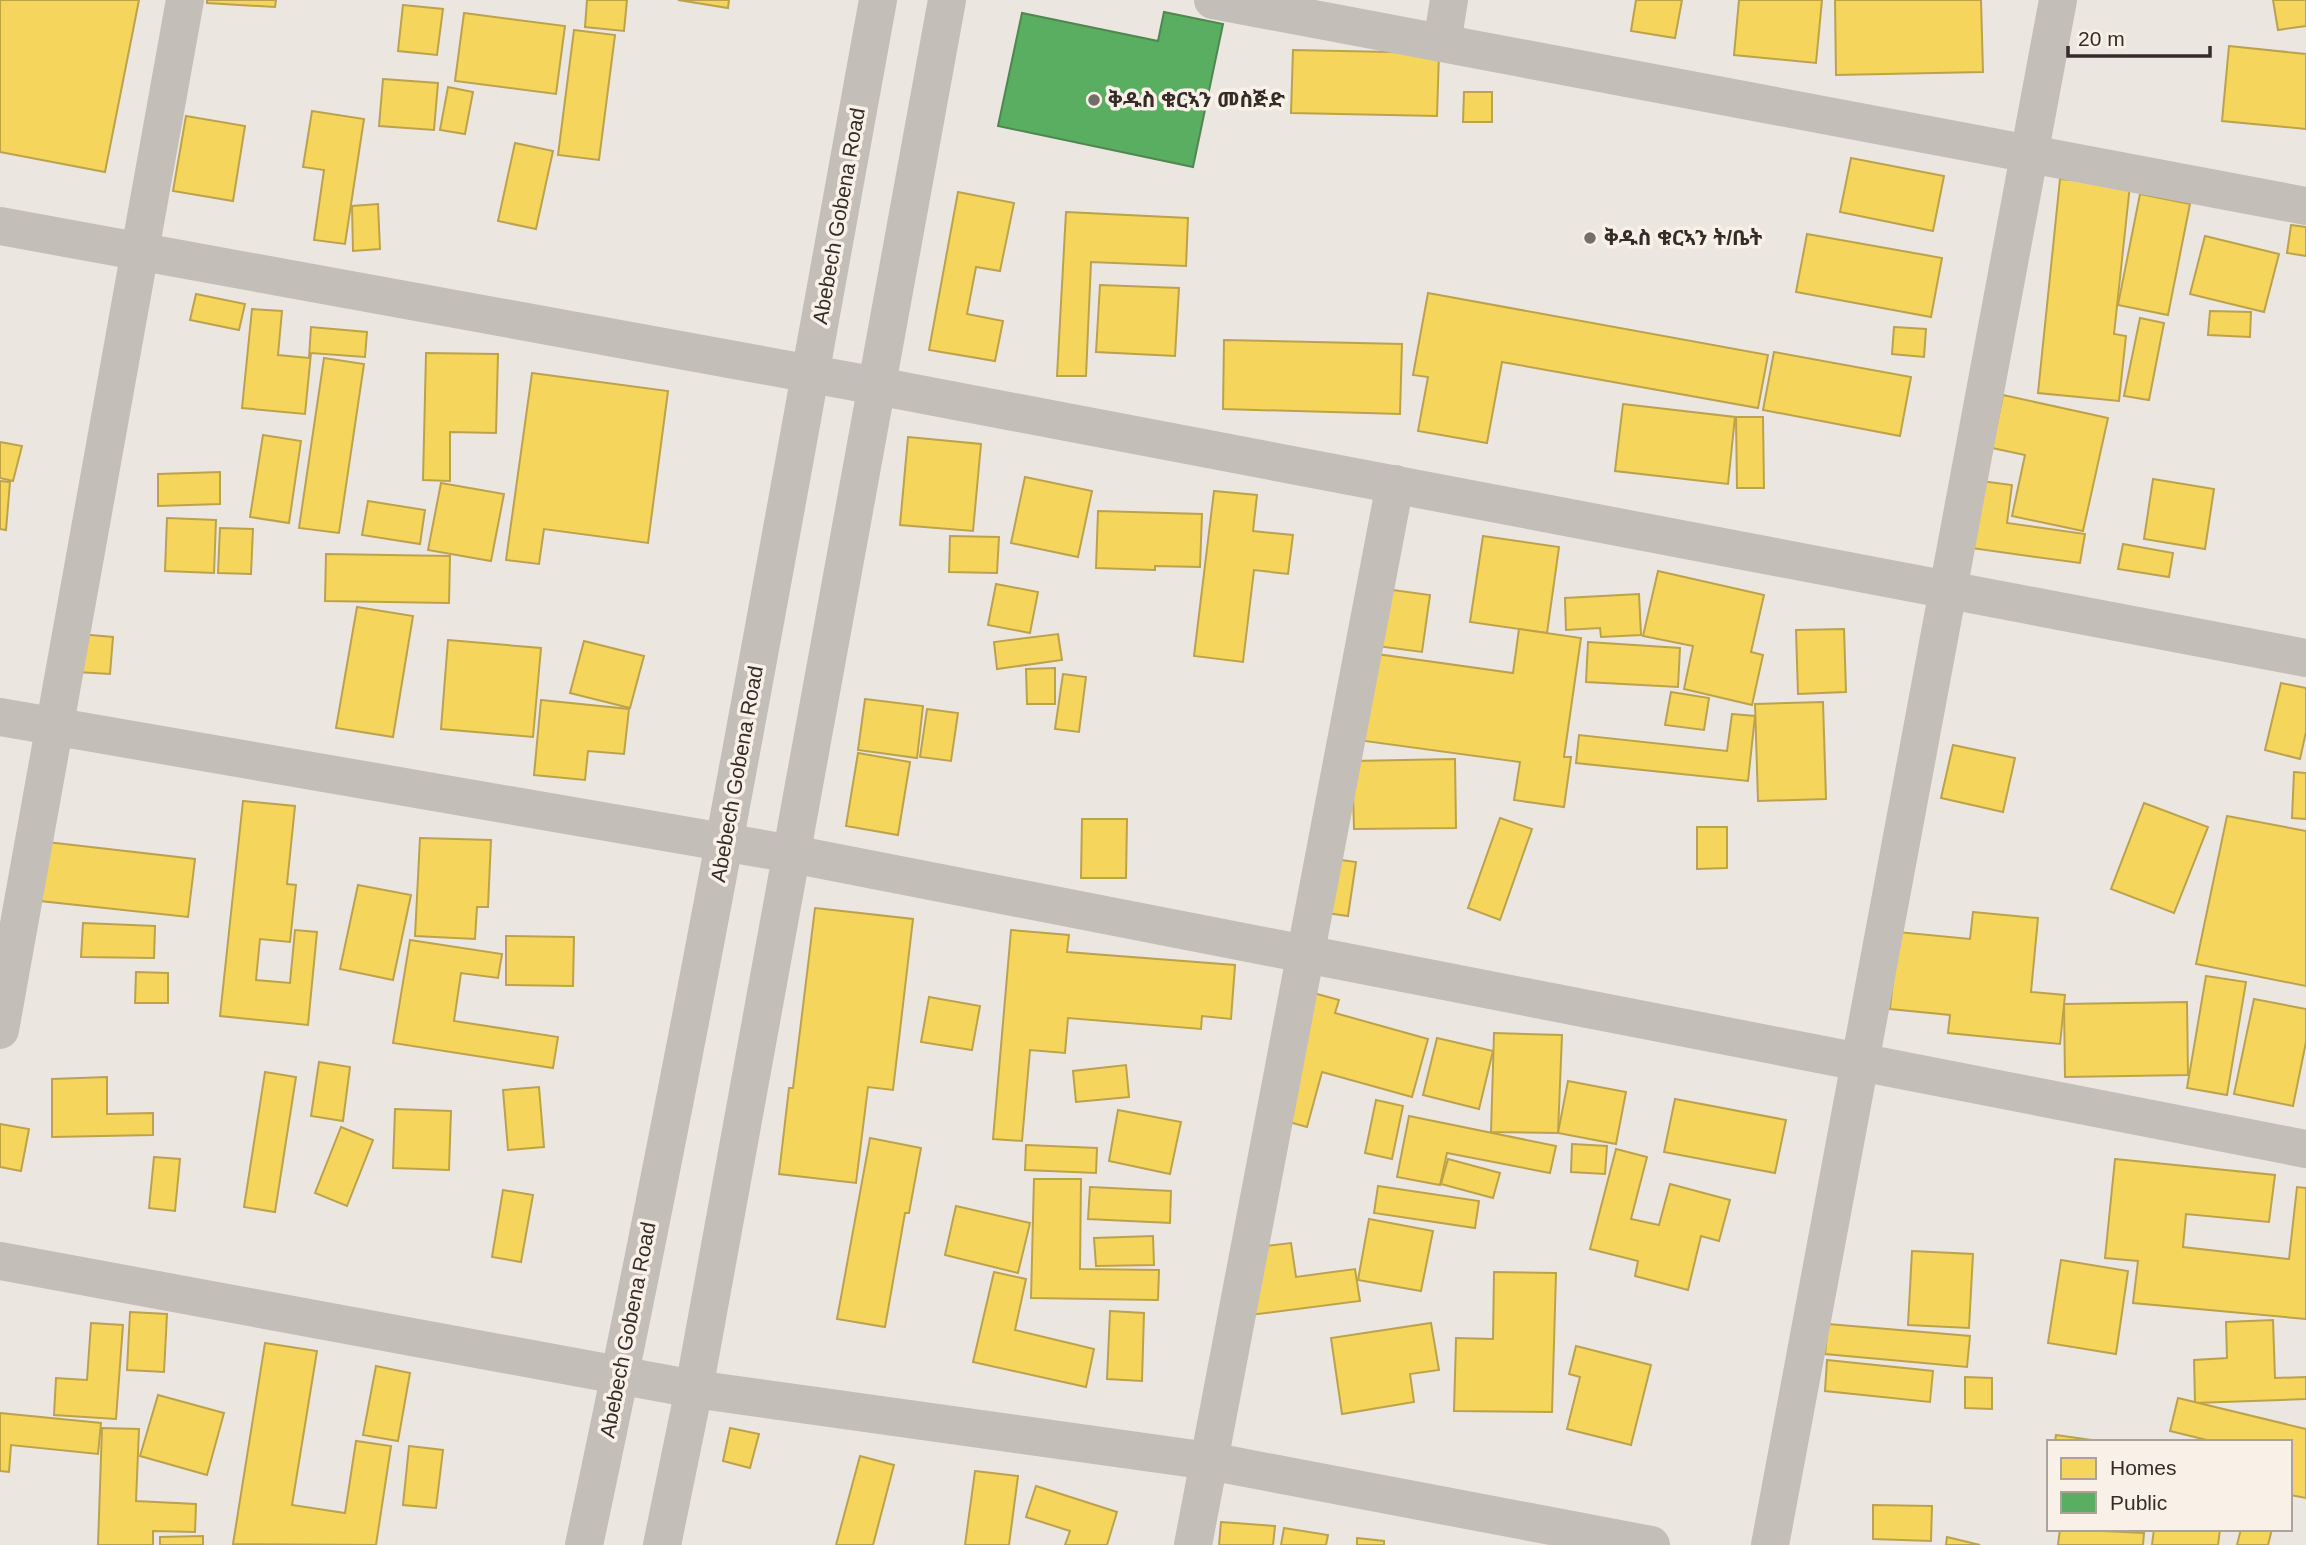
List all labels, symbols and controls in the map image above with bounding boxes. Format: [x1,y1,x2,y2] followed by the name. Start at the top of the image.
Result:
[2068,14,2210,58] scale bar
[2078,27,2125,50] text: 20 m
[1108,88,1286,111] place label: ቅዱስ ቁርኣን መስጅድ
[1086,92,1102,108] marker: ቅዱስ ቁርኣን መስጅድ
[808,106,869,326] street label: Abebech Gobena Road
[1604,226,1763,249] place label: ቅዱስ ቁርኣን ት/ቤት
[1582,230,1598,246] marker: ቅዱስ ቁርኣን ት/ቤት
[706,664,767,884] street label: Abebech Gobena Road
[595,1220,660,1440] street label: Abebech Gobena Road
[2047,1440,2292,1531] legend
[2110,1456,2177,1479] text: Homes
[2110,1491,2167,1514] text: Public

